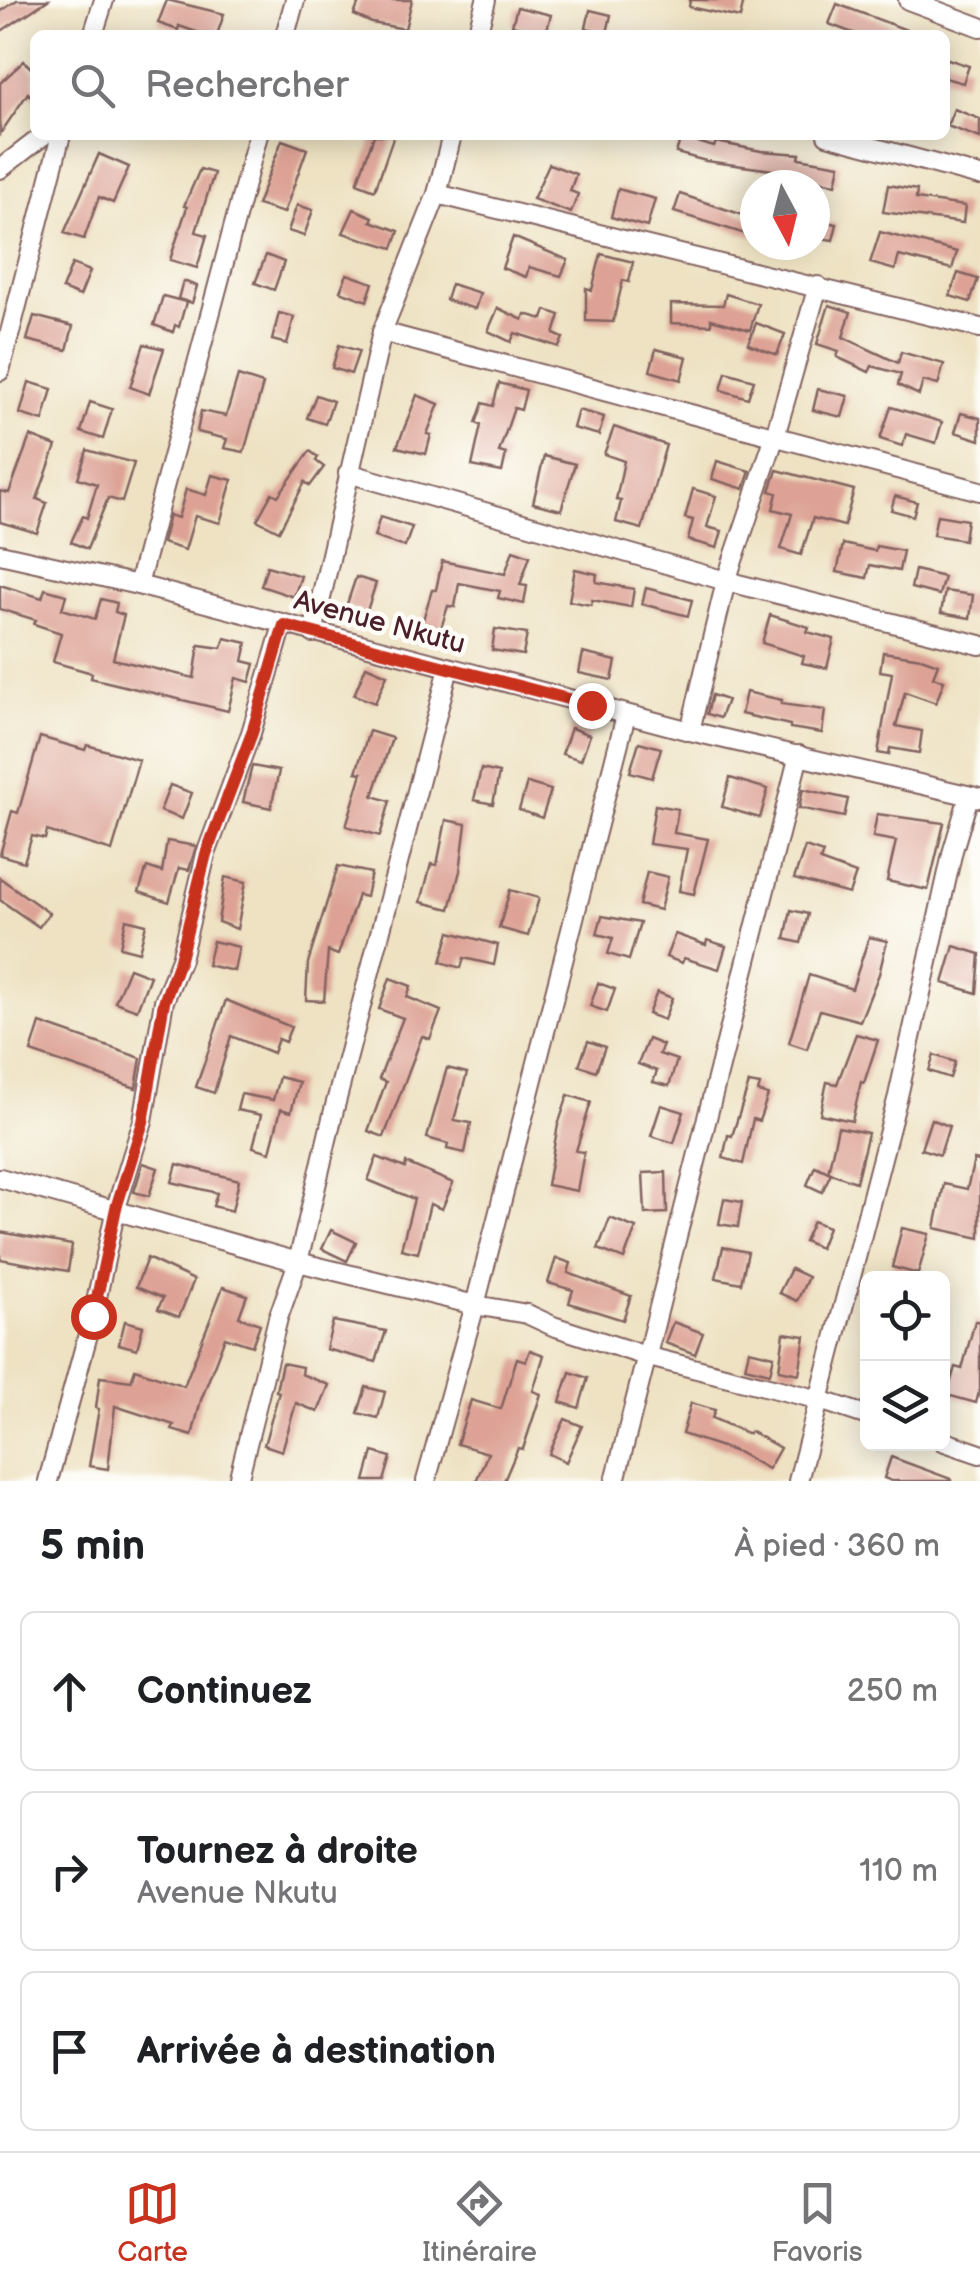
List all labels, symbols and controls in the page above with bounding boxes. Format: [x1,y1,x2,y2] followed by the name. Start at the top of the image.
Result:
[30,30,950,140] search box
[65,58,120,113] icon: search
[145,63,349,108] text: Rechercher
[740,170,830,260] north arrow
[290,584,469,661] street label: Avenue Nkutu
[569,683,615,729] route end
[860,1271,950,1451] map controls
[860,1271,950,1361] button: locate
[71,1294,117,1340] route start
[860,1361,950,1451] button: layers
[40,1521,145,1572] text: 5 min
[734,1527,940,1566] text: À pied · 360 m
[42,1664,97,1719] icon: ahead
[137,1669,312,1714] text: Continuez
[847,1672,938,1711] text: 250 m
[137,1829,418,1874] text: Tournez à droite
[42,1844,97,1899] icon: right
[859,1852,938,1891] text: 110 m
[137,1874,338,1913] text: Avenue Nkutu
[42,2024,97,2079] icon: arrive
[137,2029,496,2074] text: Arrivée à destination
[117,2176,188,2269] tab: Carte
[422,2176,537,2269] tab: Itinéraire
[771,2176,863,2269] tab: Favoris

